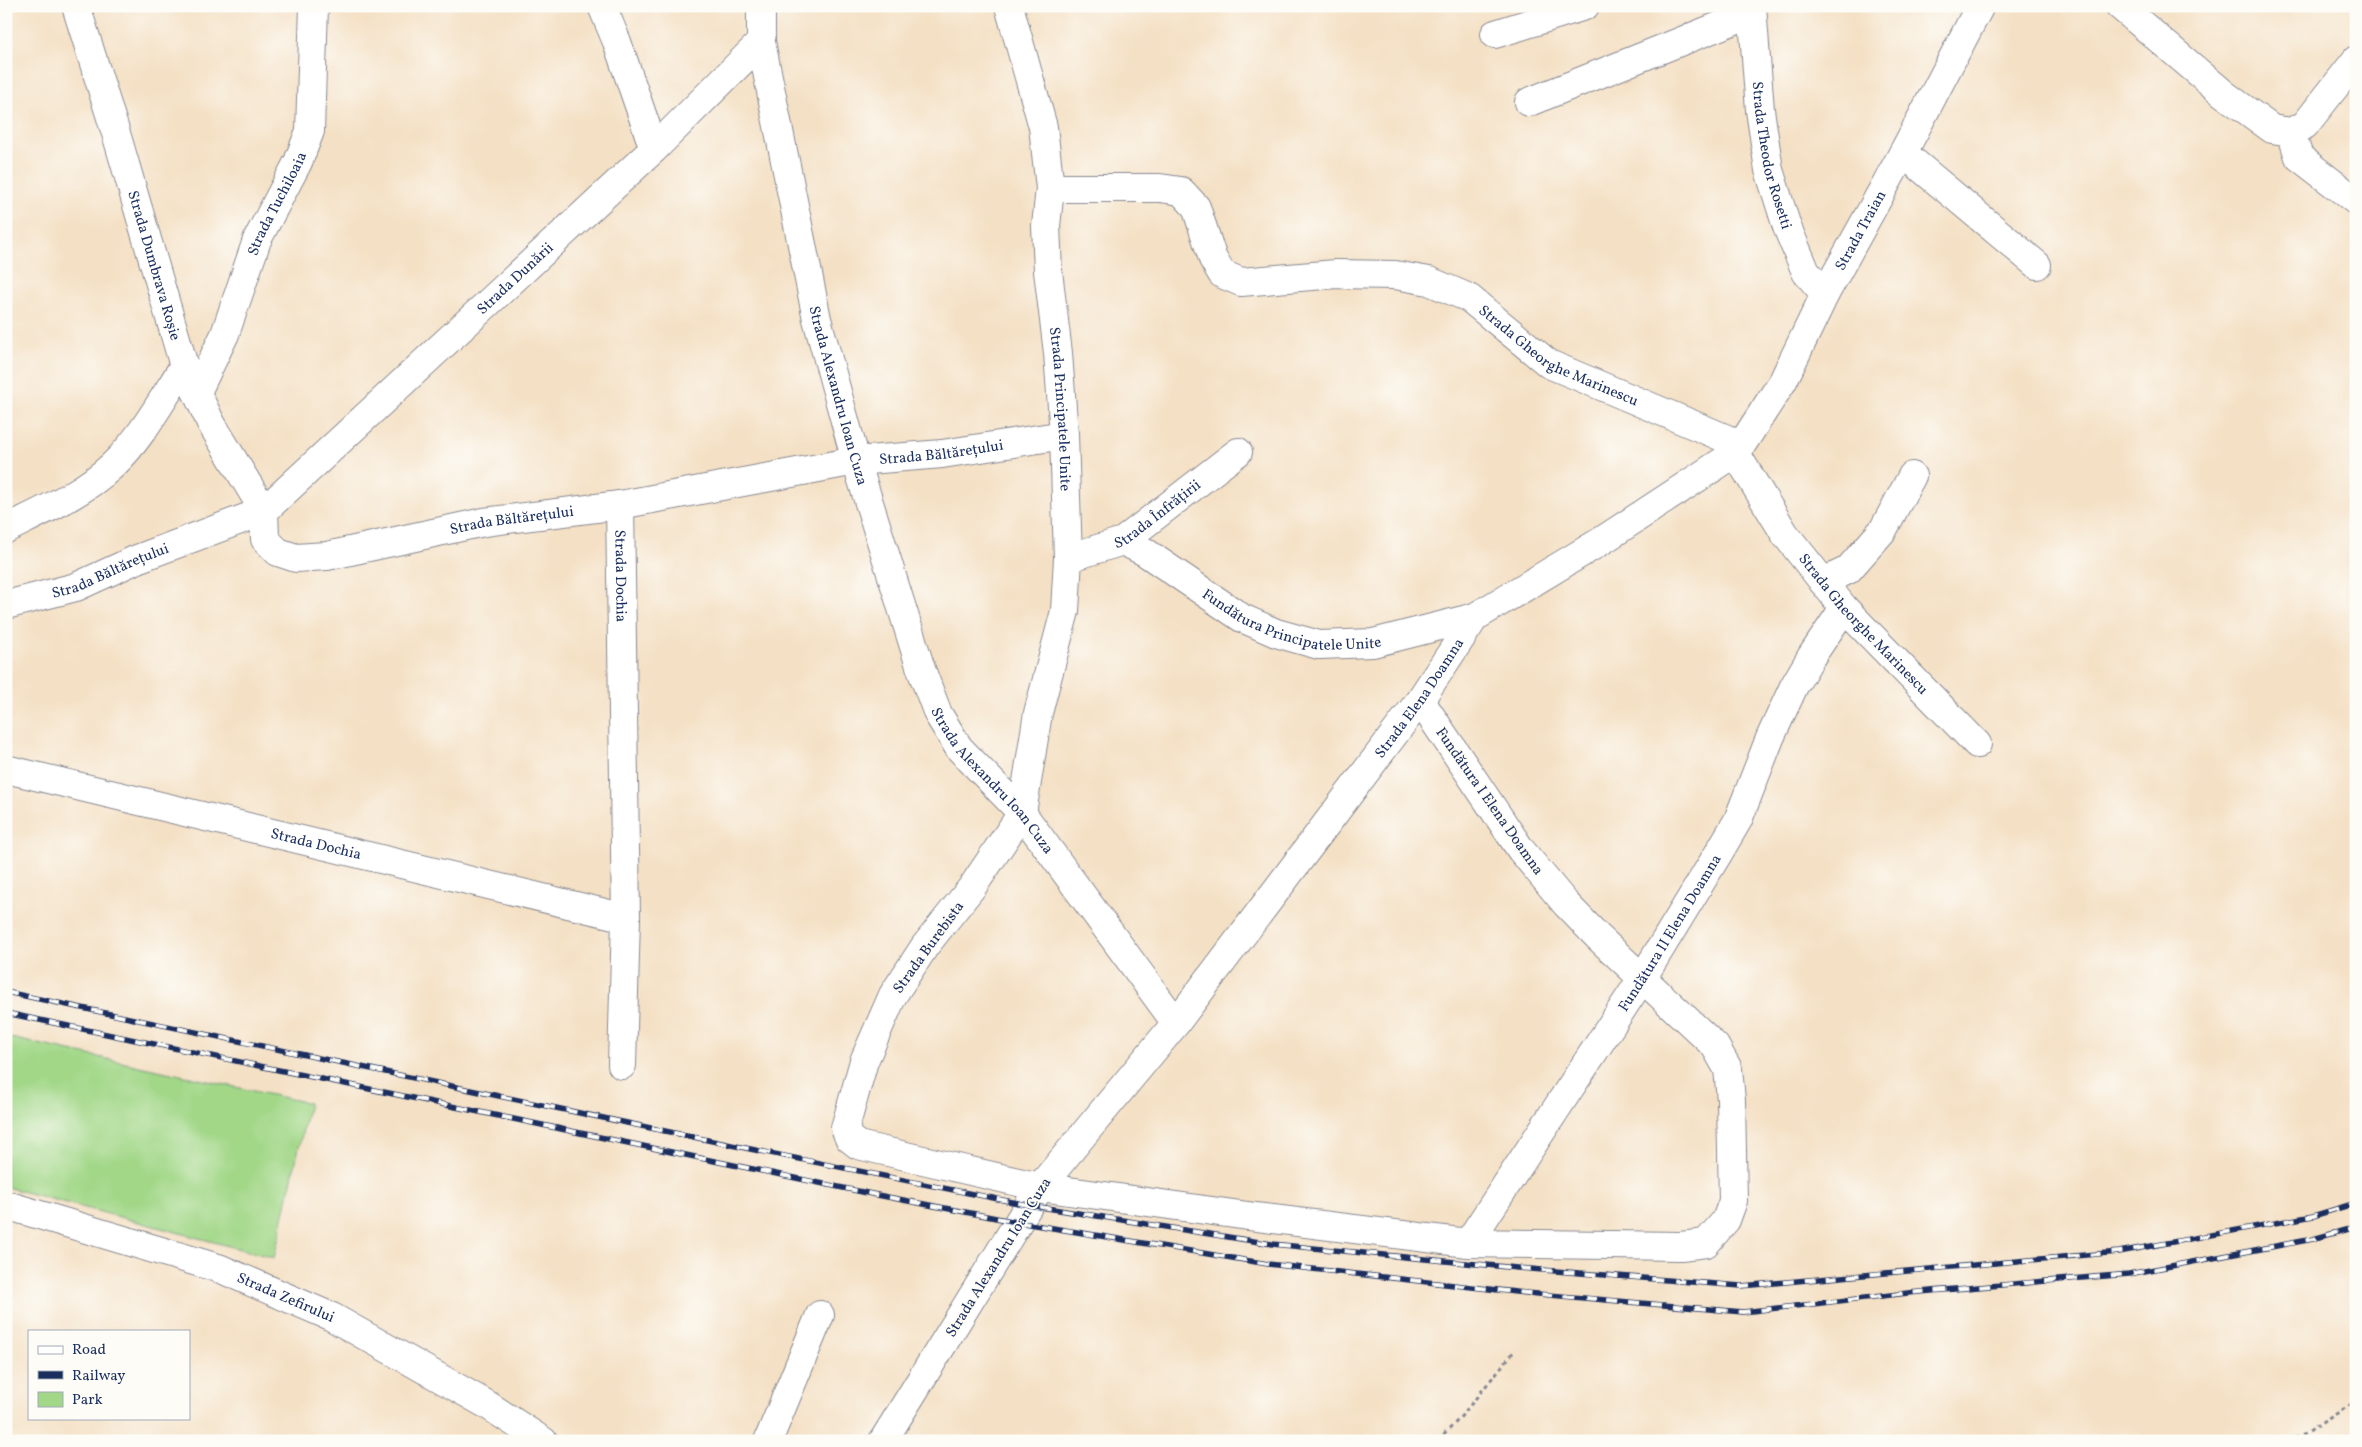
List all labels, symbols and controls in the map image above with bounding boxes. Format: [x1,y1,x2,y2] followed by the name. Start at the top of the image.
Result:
[1746,81,1796,232] street label: Strada Theodor Rosetti
[243,149,313,259] street label: Strada Tuchiloaia
[1831,187,1892,275] street label: Strada Traian
[121,188,185,343] street label: Strada Dumbrava Roșie
[473,238,559,320] street label: Strada Dunării
[1473,301,1641,412] street label: Strada Gheorghe Marinescu
[803,304,872,488] street label: Strada Alexandru Ioan Cuza
[1043,326,1075,492] street label: Strada Principatele Unite
[878,436,1005,471] street label: Strada Băltărețului
[1112,475,1206,555] street label: Strada Înfrățirii
[448,502,575,541] street label: Strada Băltărețului
[608,530,631,622] street label: Strada Dochia
[50,539,172,605] street label: Strada Băltărețului
[1793,550,1932,700] street label: Strada Gheorghe Marinescu
[1197,585,1384,657] street label: Fundătura Principatele Unite
[1371,635,1470,763] street label: Strada Elena Doamna
[925,705,1058,859] street label: Strada Alexandru Ioan Cuza
[1430,724,1548,880] street label: Fundătura I Elena Doamna
[268,824,363,866] street label: Strada Dochia
[1614,851,1727,1016] street label: Fundătura II Elena Doamna
[889,897,970,998] street label: Strada Burebista
[941,1174,1057,1342] street label: Strada Alexandru Ioan Cuza
[233,1268,337,1329] street label: Strada Zefirului
[28,1330,190,1420] legend
[72,1340,106,1361] text: Road
[72,1366,125,1387] text: Railway
[72,1390,103,1411] text: Park

